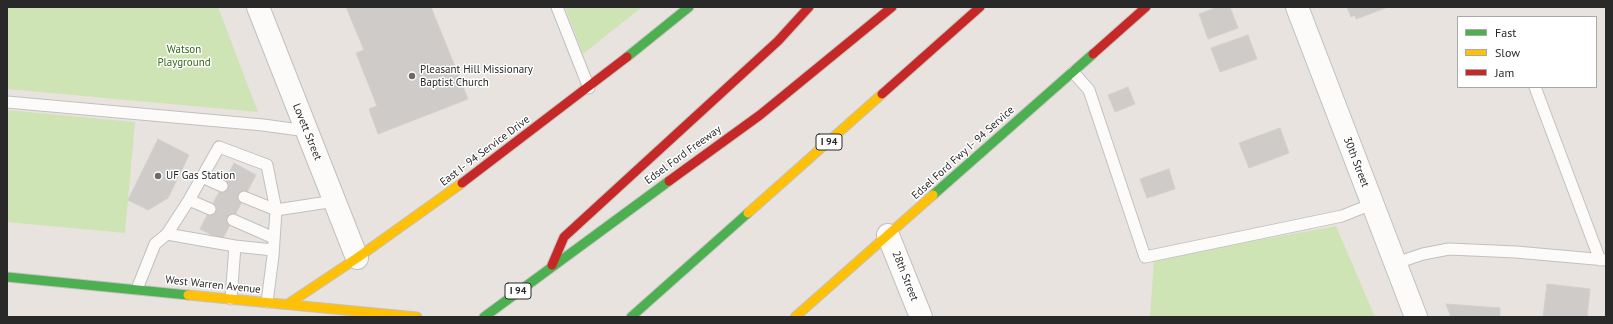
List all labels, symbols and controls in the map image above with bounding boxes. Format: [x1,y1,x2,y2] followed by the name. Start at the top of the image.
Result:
[1457,16,1597,88] legend
[1495,25,1516,40] text: Fast
[157,43,211,69] park label: Watson Playground
[1495,45,1520,60] text: Slow
[420,63,533,89] place label: Pleasant Hill Missionary Baptist Church
[1495,65,1514,80] text: Jam
[407,71,417,81] marker: Pleasant Hill Missionary Baptist Church
[290,102,324,162] street label: Lovett Street
[909,104,1017,202] street label: Edsel Ford Fwy I- 94 Service
[438,113,532,189] street label: East I- 94 Service Drive
[642,123,724,187] street label: Edsel Ford Freeway
[816,134,842,150] road number: I 94
[1340,135,1372,189] street label: 30th Street
[166,169,235,183] place label: UF Gas Station
[153,171,163,181] marker: UF Gas Station
[889,249,921,303] street label: 28th Street
[165,273,261,297] street label: West Warren Avenue
[505,283,531,299] road number: I 94

